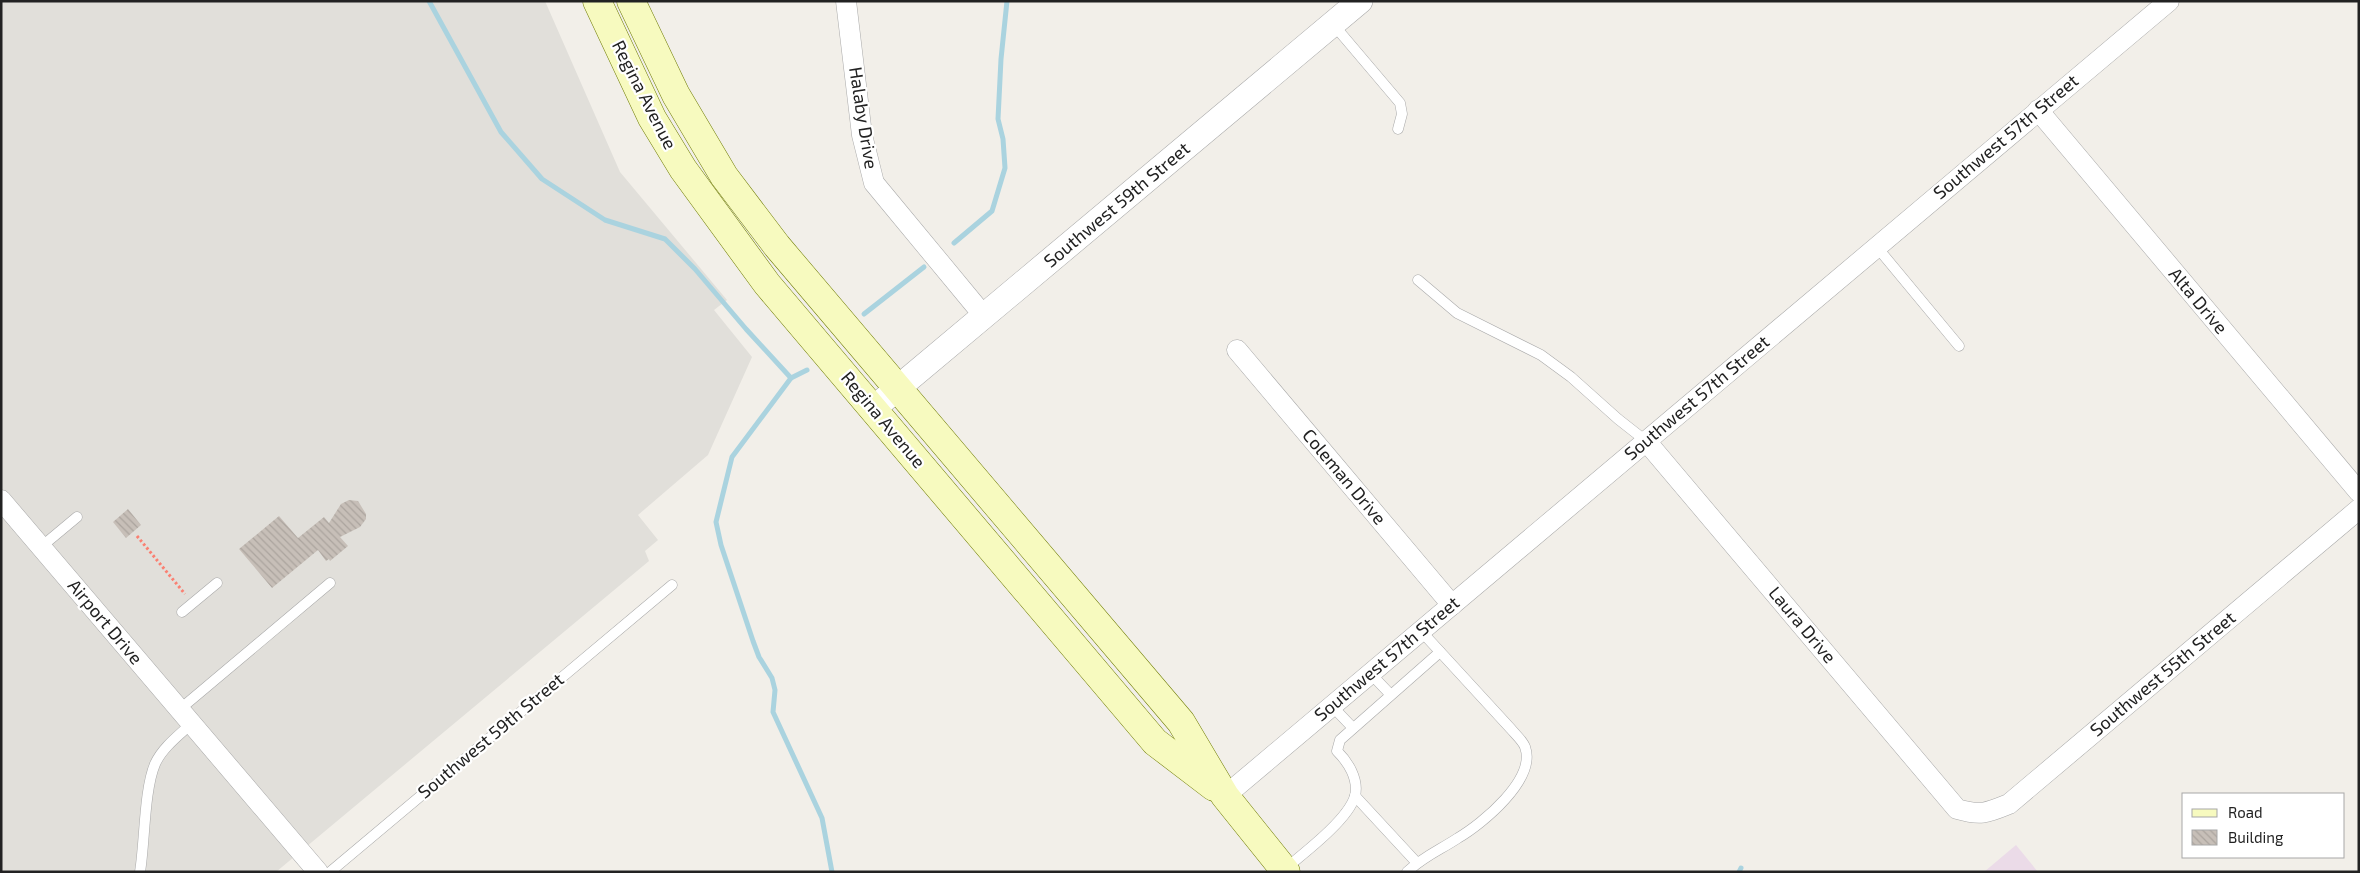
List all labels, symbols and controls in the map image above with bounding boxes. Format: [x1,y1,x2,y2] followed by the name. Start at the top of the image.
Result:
[608,36,682,153] street label: Regina Avenue
[845,65,883,171] street label: Halaby Drive
[1928,69,2082,203] street label: Southwest 57th Street
[1039,137,1194,272] street label: Southwest 59th Street
[2165,263,2233,338] street label: Alta Drive
[1619,330,1773,464] street label: Southwest 57th Street
[837,367,931,472] street label: Regina Avenue
[1298,424,1391,529] street label: Coleman Drive
[64,574,148,668] street label: Airport Drive
[1764,582,1841,667] street label: Laura Drive
[1309,591,1463,725] street label: Southwest 57th Street
[2085,606,2240,740] street label: Southwest 55th Street
[413,668,568,803] street label: Southwest 59th Street
[2182,793,2345,858] legend
[2228,803,2263,821] text: Road
[2228,828,2284,846] text: Building

